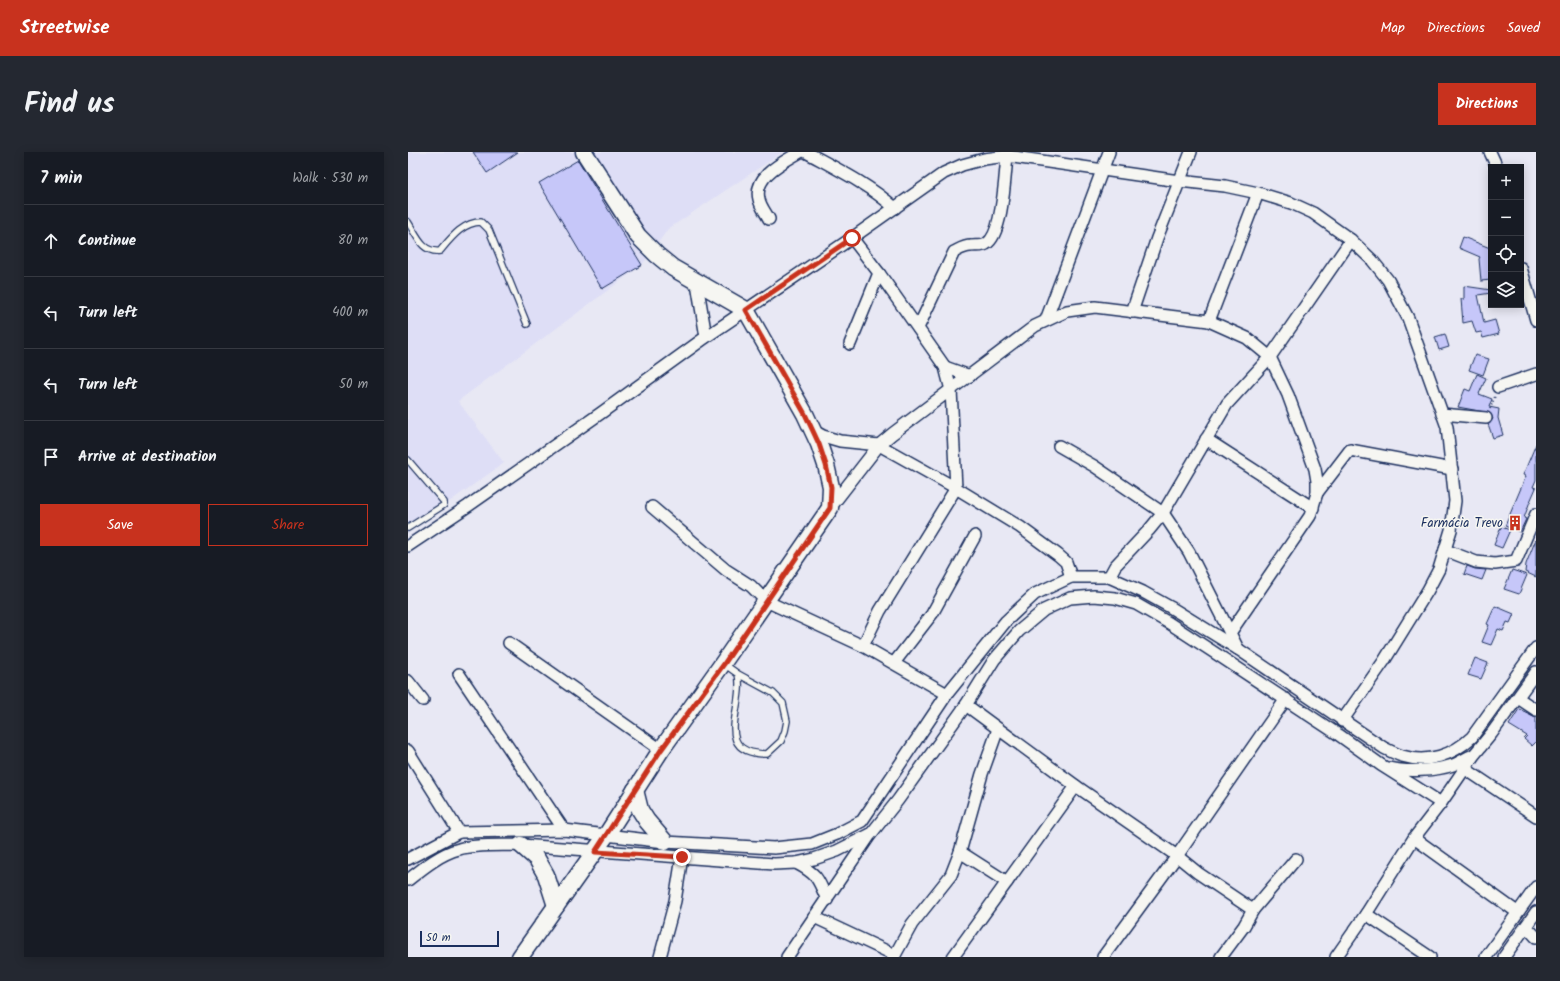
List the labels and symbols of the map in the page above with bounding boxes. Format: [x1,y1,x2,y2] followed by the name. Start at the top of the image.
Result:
[843,229,861,247] route start
[1421,513,1503,534] place label: Farmácia Trevo
[1506,514,1524,532] building icon: Farmácia Trevo
[673,848,691,866] route end
[420,929,499,948] scale bar

